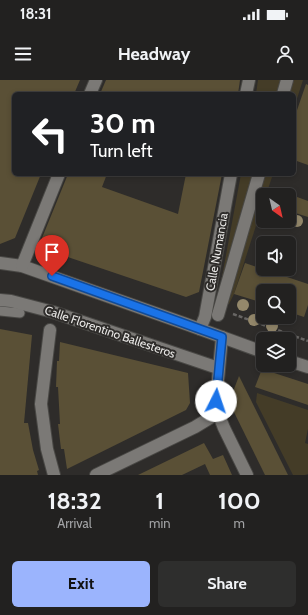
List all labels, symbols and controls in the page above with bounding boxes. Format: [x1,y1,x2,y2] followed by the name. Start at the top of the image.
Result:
[20,5,52,23] text: 18:31
[12,43,34,65] icon: menu
[118,43,190,65] text: Headway
[274,43,296,65] icon: person
[90,106,156,140] text: 30 m
[24,108,76,160] icon: left
[90,140,153,162] text: Turn left
[256,188,296,228] north arrow
[256,188,296,372] map controls
[202,212,231,292] street label: Calle Numancia
[35,235,69,276] pin
[256,236,296,276] button: sound
[41,241,63,263] icon: arrive
[256,284,296,324] button: search
[43,302,178,361] street label: Calle Florentino Ballesteros
[256,332,296,372] button: layers
[195,380,237,422] position arrow
[47,486,102,515] text: 18:32
[155,486,164,515] text: 1
[218,486,261,515] text: 100
[57,515,92,531] text: Arrival
[149,515,171,531] text: min
[234,515,245,531] text: m
[12,561,150,607] button: Exit
[158,561,296,607] button: Share

